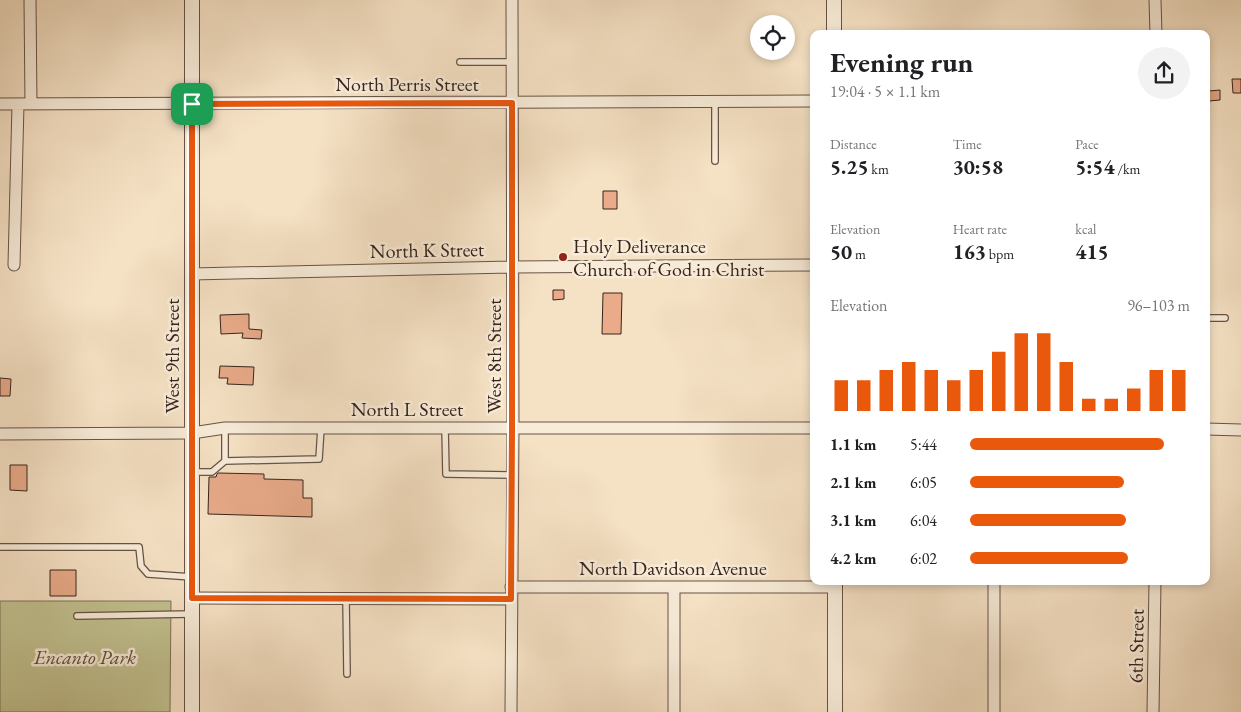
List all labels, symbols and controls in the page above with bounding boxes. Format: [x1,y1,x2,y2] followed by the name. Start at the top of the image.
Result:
[750,15,795,60] map controls
[750,15,795,60] button: locate
[830,44,973,80] text: Evening run
[1138,47,1190,99] button: share
[335,71,479,97] street label: North Perris Street
[830,81,940,102] text: 19:04 · 5 × 1.1 km
[171,83,213,125] pin
[178,90,206,118] icon: arrive
[830,135,877,153] text: Distance
[953,135,982,153] text: Time
[1075,135,1099,153] text: Pace
[830,153,869,180] text: 5.25
[953,153,1003,180] text: 30:58
[1075,153,1115,180] text: 5:54
[869,160,889,178] text: km
[1115,160,1140,178] text: /km
[830,220,880,238] text: Elevation
[953,220,1007,238] text: Heart rate
[1075,220,1096,238] text: kcal
[573,233,765,282] place label: Holy Deliverance Church of God in Christ
[370,236,485,264] street label: North K Street
[830,238,852,265] text: 50
[953,238,986,265] text: 163
[1075,238,1109,265] text: 415
[852,245,866,263] text: m
[986,245,1014,263] text: bpm
[557,251,569,263] marker: Holy Deliverance Church of God in Christ
[830,295,888,316] text: Elevation
[1127,295,1190,316] text: 96–103 m
[159,298,185,413] street label: West 9th Street
[481,298,507,413] street label: West 8th Street
[351,396,464,422] street label: North L Street
[830,434,876,455] text: 1.1 km
[910,434,937,455] text: 5:44
[830,472,876,493] text: 2.1 km
[910,472,937,493] text: 6:05
[830,510,876,531] text: 3.1 km
[910,510,937,531] text: 6:04
[830,548,876,569] text: 4.2 km
[910,548,937,569] text: 6:02
[579,555,767,581] street label: North Davidson Avenue
[1122,608,1150,683] street label: 6th Street
[33,644,136,670] park label: Encanto Park

